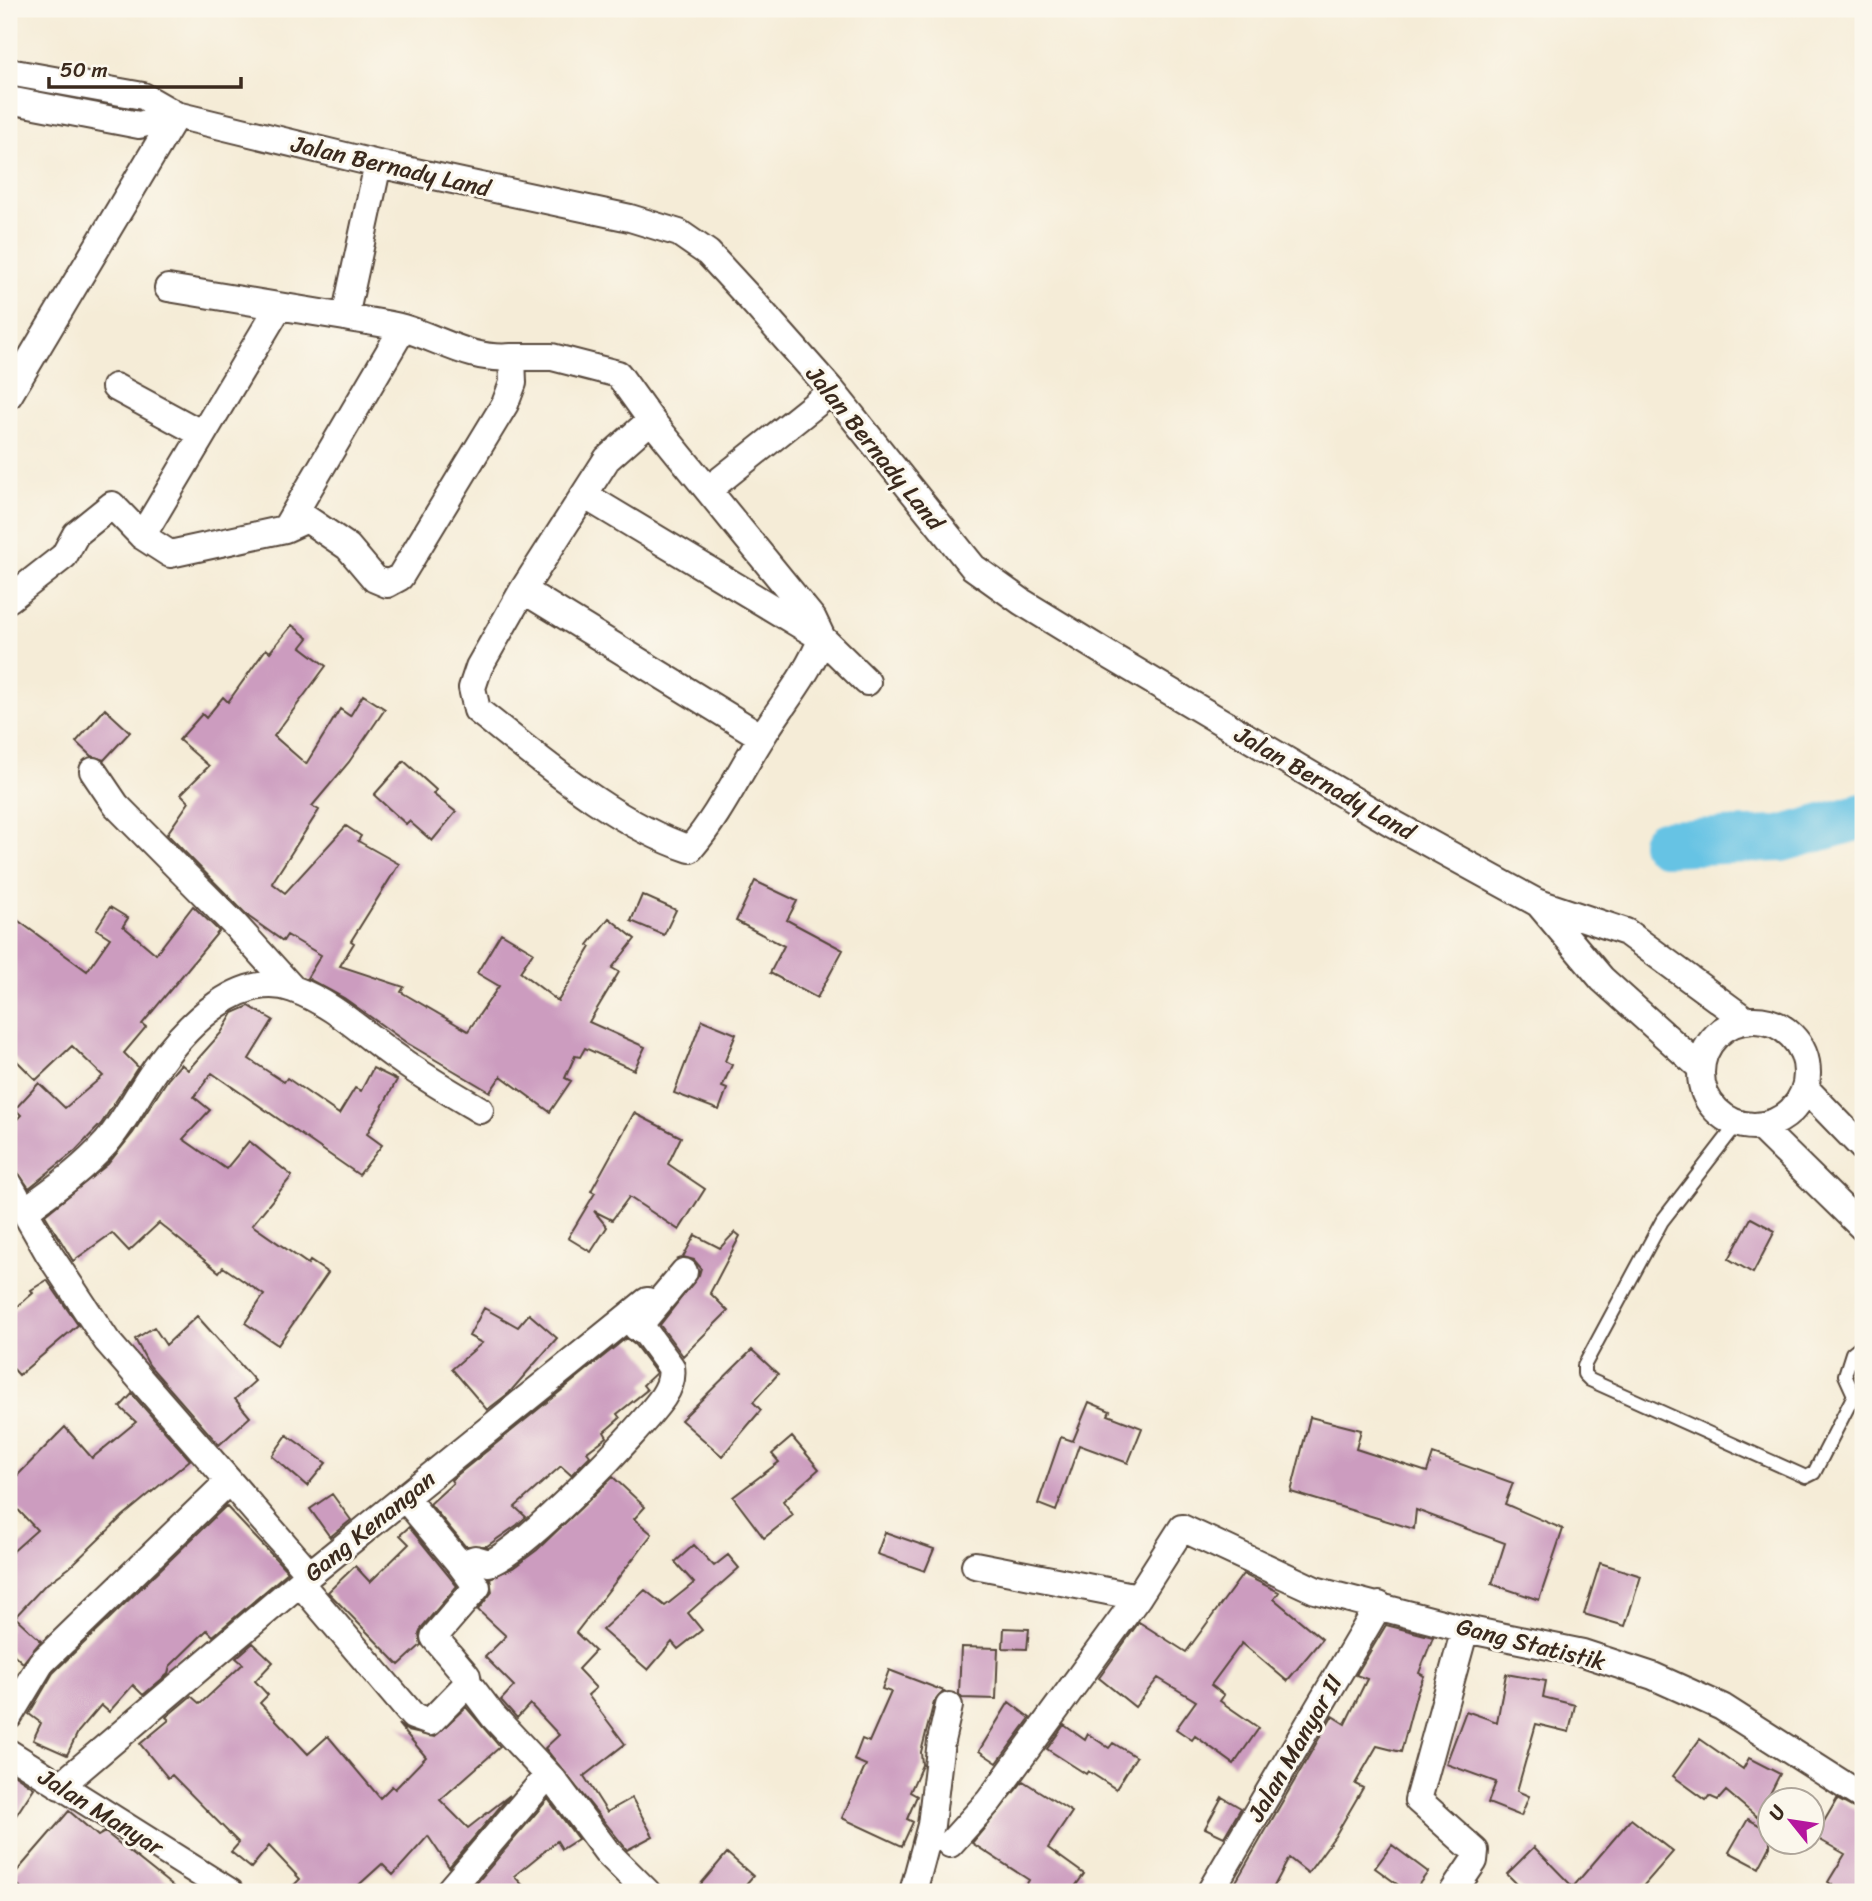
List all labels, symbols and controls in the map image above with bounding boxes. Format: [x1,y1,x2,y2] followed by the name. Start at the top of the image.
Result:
[49,46,242,90] scale bar
[60,51,108,89] text: 50 m
[286,122,496,210] street label: Jalan Bernady Land
[794,355,956,541] street label: Jalan Bernady Land
[1226,714,1425,853] street label: Jalan Bernady Land
[294,1459,446,1593] street label: Gang Kenangan
[1452,1605,1610,1683] street label: Gang Statistik
[1235,1666,1355,1831] street label: Jalan Manyar II
[29,1756,174,1868] street label: Jalan Manyar
[1756,1786,1826,1856] north arrow
[1759,1798,1795,1826] text: U

